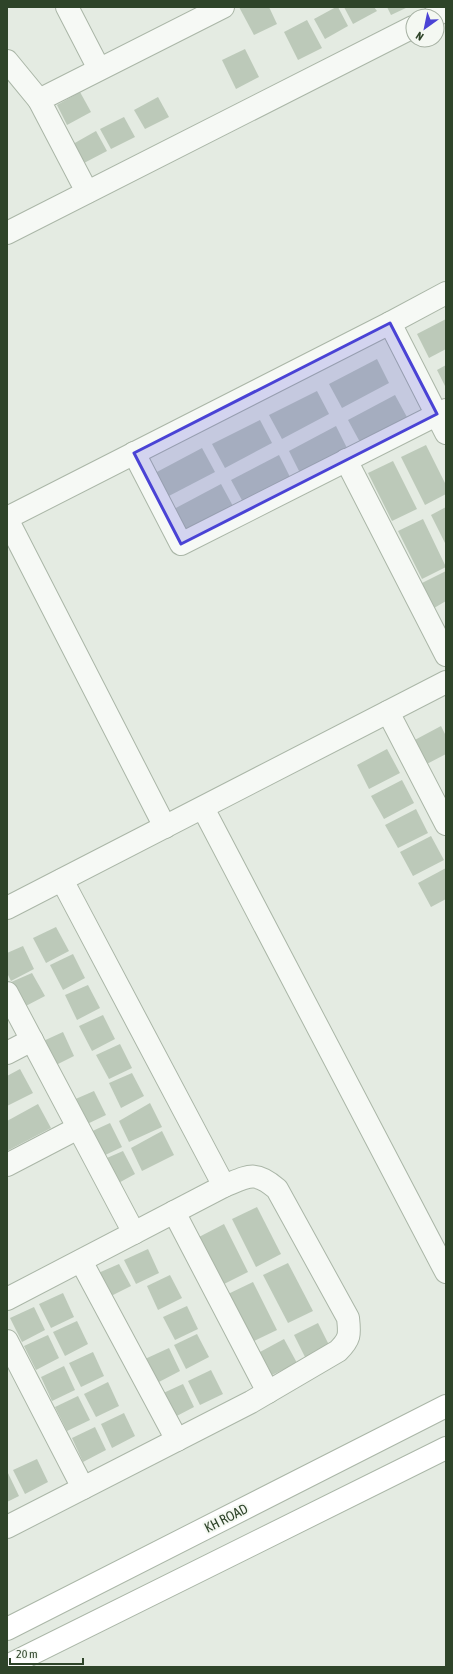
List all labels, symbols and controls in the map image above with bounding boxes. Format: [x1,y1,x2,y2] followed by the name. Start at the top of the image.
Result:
[405,8,445,48] north arrow
[414,30,426,43] text: N
[202,1500,251,1536] street label: KH ROAD
[10,1640,83,1666] scale bar
[16,1647,38,1661] text: 20 m

